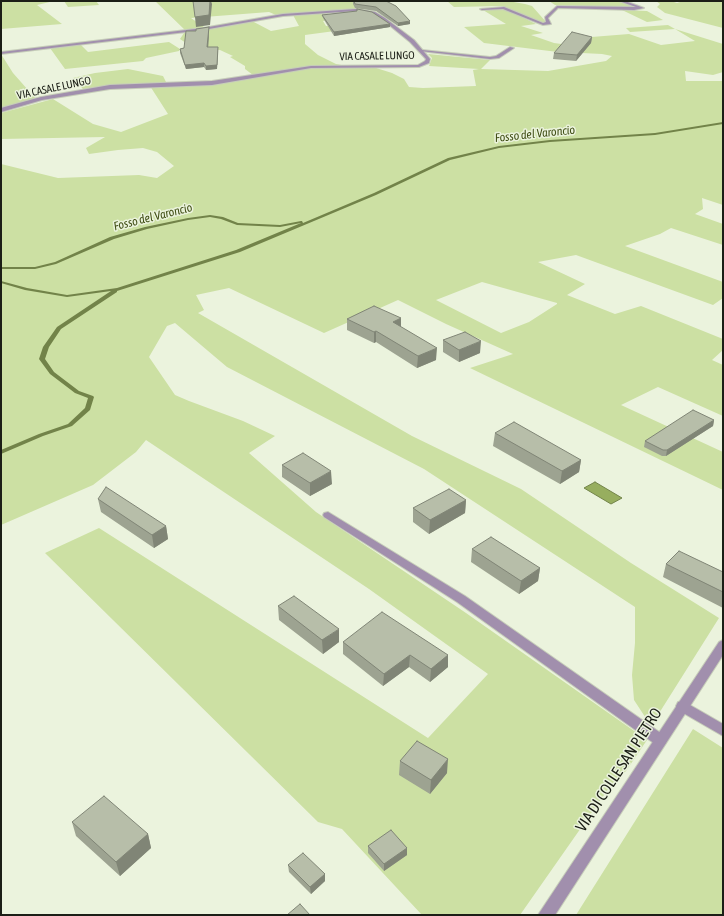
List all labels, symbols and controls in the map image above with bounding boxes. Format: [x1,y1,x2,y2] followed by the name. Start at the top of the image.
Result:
[339,49,415,63] street label: VIA CASALE LUNGO
[16,74,92,102] street label: VIA CASALE LUNGO
[494,123,576,145] water label: Fosso del Varoncio
[112,200,194,234] water label: Fosso del Varoncio
[572,704,666,836] street label: VIA DI COLLE SAN PIETRO

